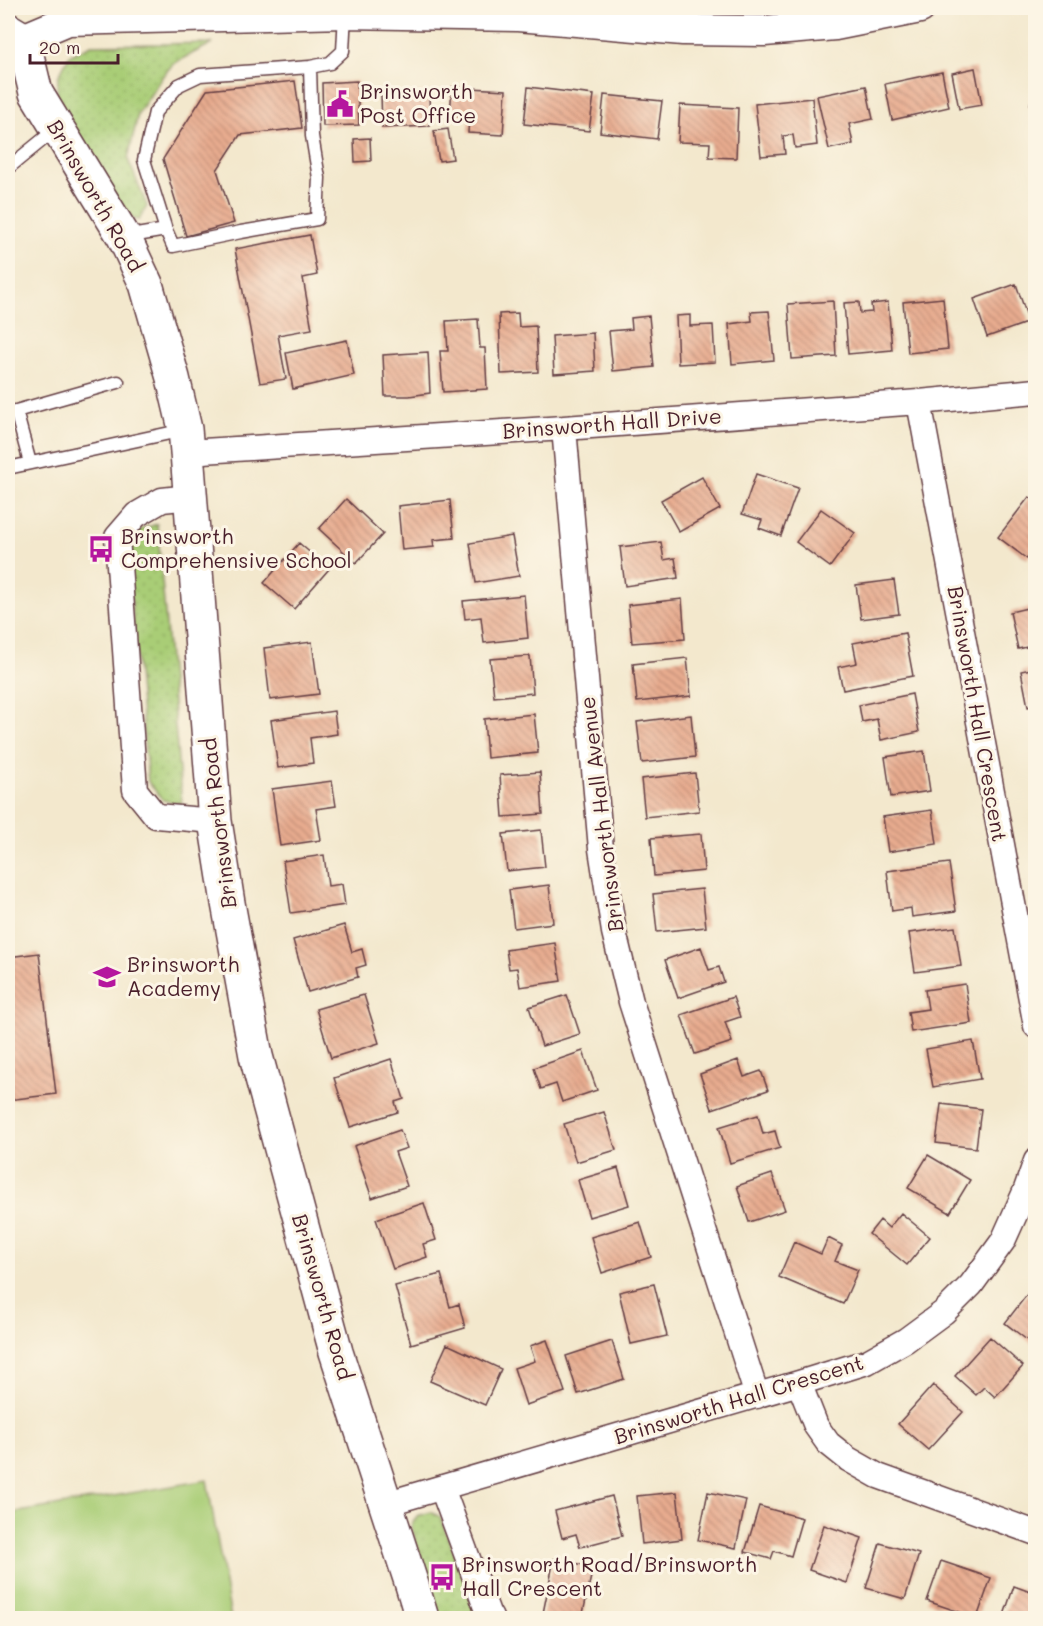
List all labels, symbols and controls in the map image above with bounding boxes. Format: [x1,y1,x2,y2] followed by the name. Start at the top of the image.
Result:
[30,27,118,65] scale bar
[39,35,80,59] text: 20 m
[360,77,476,128] place label: Brinsworth Post Office
[325,89,355,119] public building icon: Brinsworth Post Office
[42,114,151,276] street label: Brinsworth Road
[501,401,722,444] street label: Brinsworth Hall Drive
[121,522,352,573] place label: Brinsworth Comprehensive School
[86,534,116,564] bus stop icon: Brinsworth Comprehensive School
[943,584,1014,844] street label: Brinsworth Hall Crescent
[573,695,628,933] street label: Brinsworth Hall Avenue
[194,737,241,910] street label: Brinsworth Road
[127,950,239,1001] place label: Brinsworth Academy
[92,962,122,992] school or university icon: Brinsworth Academy
[287,1211,360,1383] street label: Brinsworth Road
[611,1348,866,1449] street label: Brinsworth Hall Crescent
[462,1550,757,1601] place label: Brinsworth Road/Brinsworth Hall Crescent
[427,1562,457,1592] bus stop icon: Brinsworth Road/Brinsworth Hall Crescent

